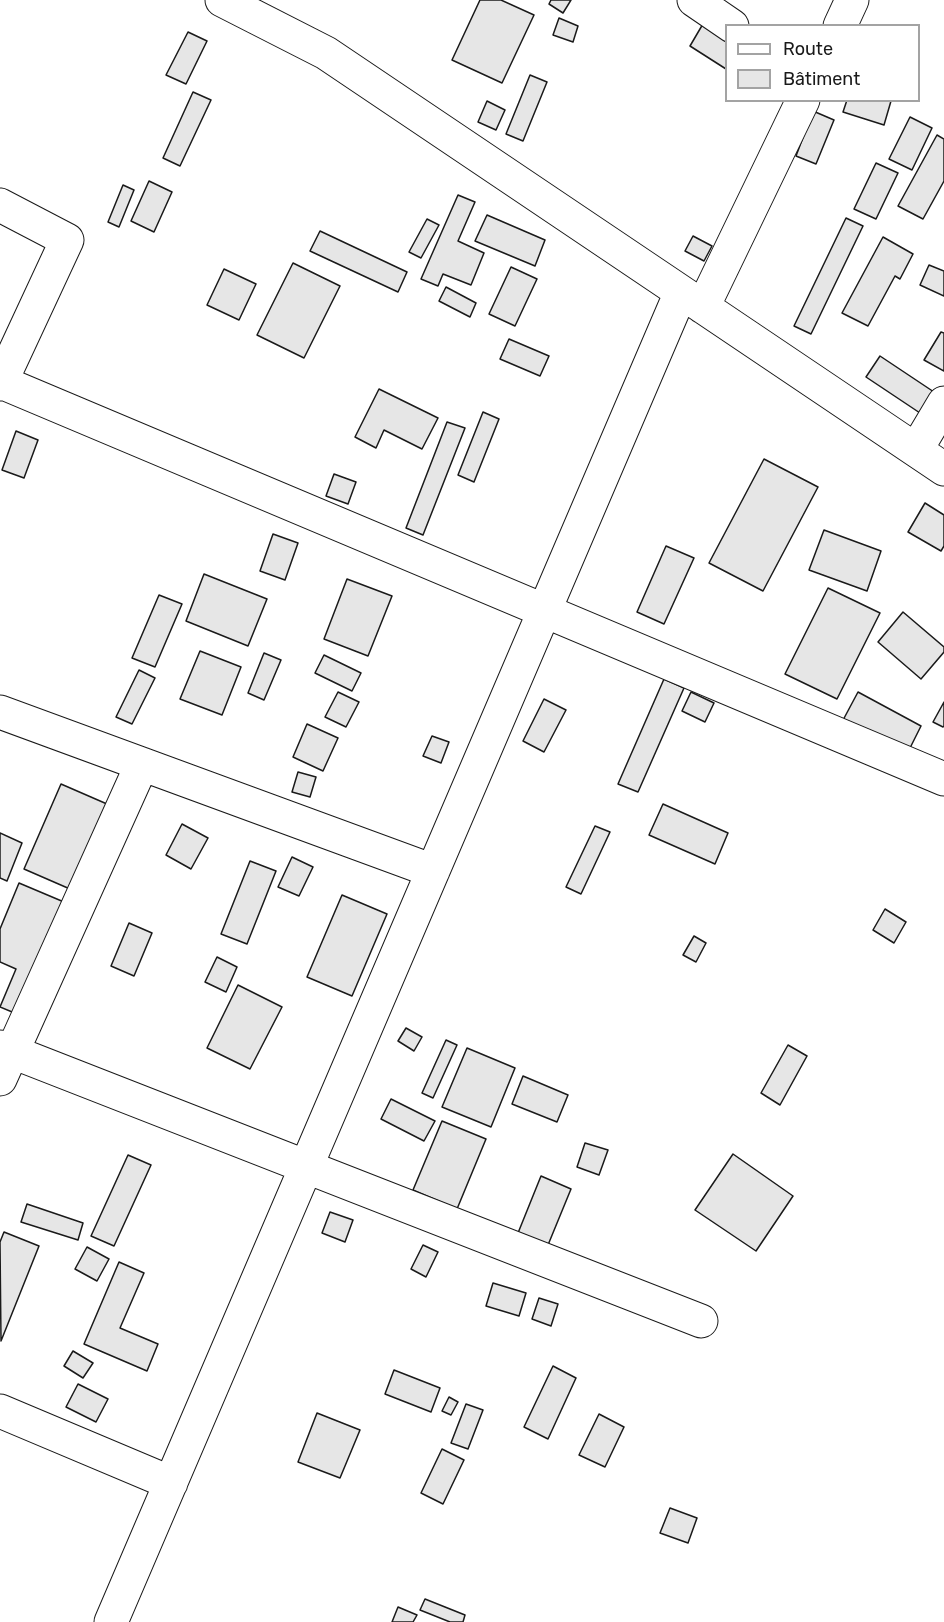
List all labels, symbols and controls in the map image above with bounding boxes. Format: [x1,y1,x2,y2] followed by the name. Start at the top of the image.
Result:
[725,24,920,102] legend
[783,38,833,60] text: Route
[783,68,860,90] text: Bâtiment

